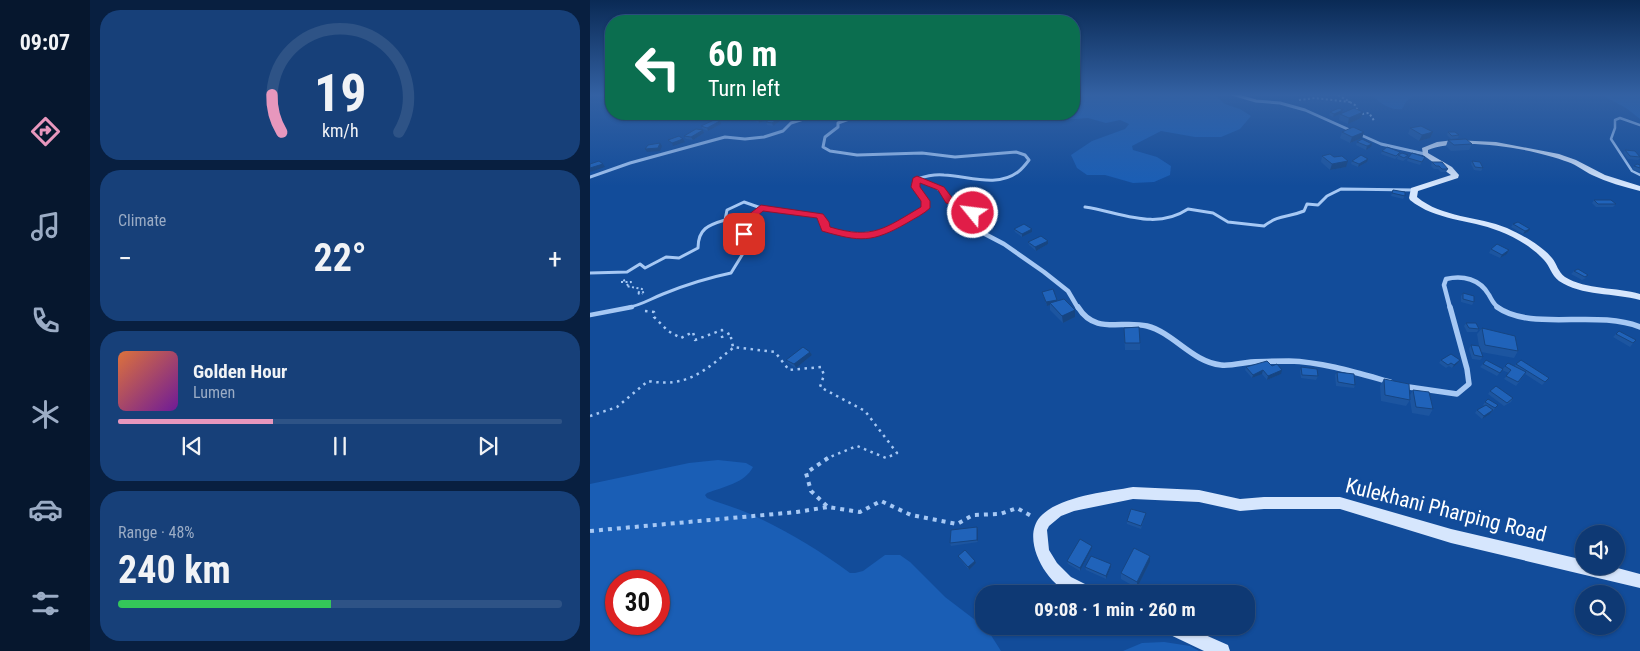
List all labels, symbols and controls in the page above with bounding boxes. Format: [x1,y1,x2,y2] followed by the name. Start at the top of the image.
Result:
[20,30,70,55] text: 09:07
[708,34,777,75] text: 60 m
[625,35,690,100] icon: left
[314,63,366,124] text: 19
[708,76,780,101] text: Turn left
[28,114,63,149] icon: directions
[322,120,358,141] text: km/h
[946,186,998,238] position arrow
[28,209,63,244] icon: music
[118,211,166,230] text: Climate
[723,213,765,255] pin
[730,220,758,248] icon: arrive
[313,236,367,280] text: 22°
[118,242,132,275] text: −
[548,242,562,275] text: +
[28,303,63,338] icon: phone
[193,360,287,383] text: Golden Hour
[193,383,235,402] text: Lumen
[28,397,63,432] icon: climate
[178,432,206,460] icon: previous
[326,432,354,460] icon: pause
[474,432,502,460] icon: next
[1343,473,1549,547] street label: Kulekhani Pharping Road
[28,492,63,527] icon: car
[118,523,194,542] text: Range · 48%
[1575,525,1625,635] map controls
[1575,525,1625,575] button: sound
[118,548,231,592] text: 240 km
[605,570,670,635] speed limit sign: 30
[1575,585,1625,635] button: search
[28,586,63,621] icon: filters
[1034,598,1196,621] text: 09:08 · 1 min · 260 m

